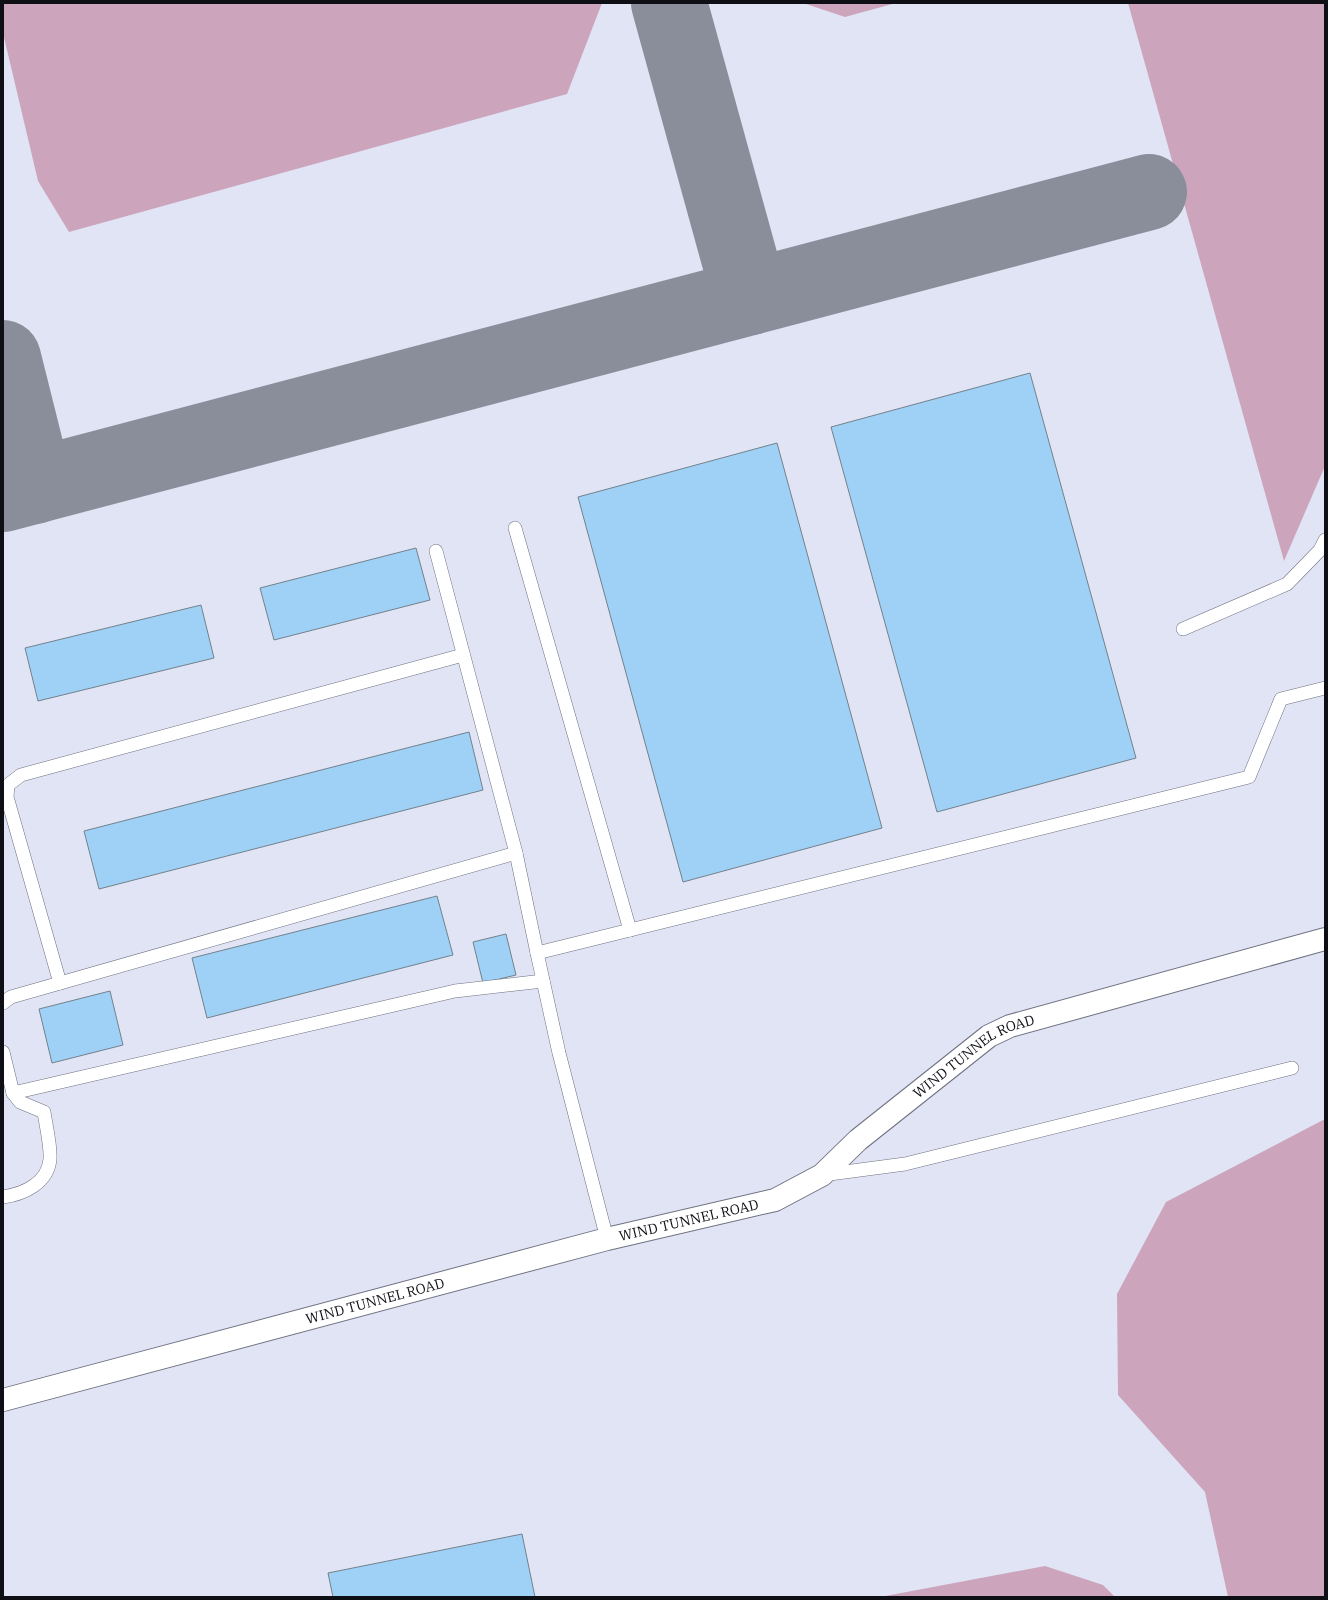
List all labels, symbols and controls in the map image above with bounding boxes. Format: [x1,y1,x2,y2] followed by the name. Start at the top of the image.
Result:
[909,1011,1036,1102] street label: WIND TUNNEL ROAD
[617,1195,760,1245] street label: WIND TUNNEL ROAD
[304,1274,446,1328] street label: WIND TUNNEL ROAD

